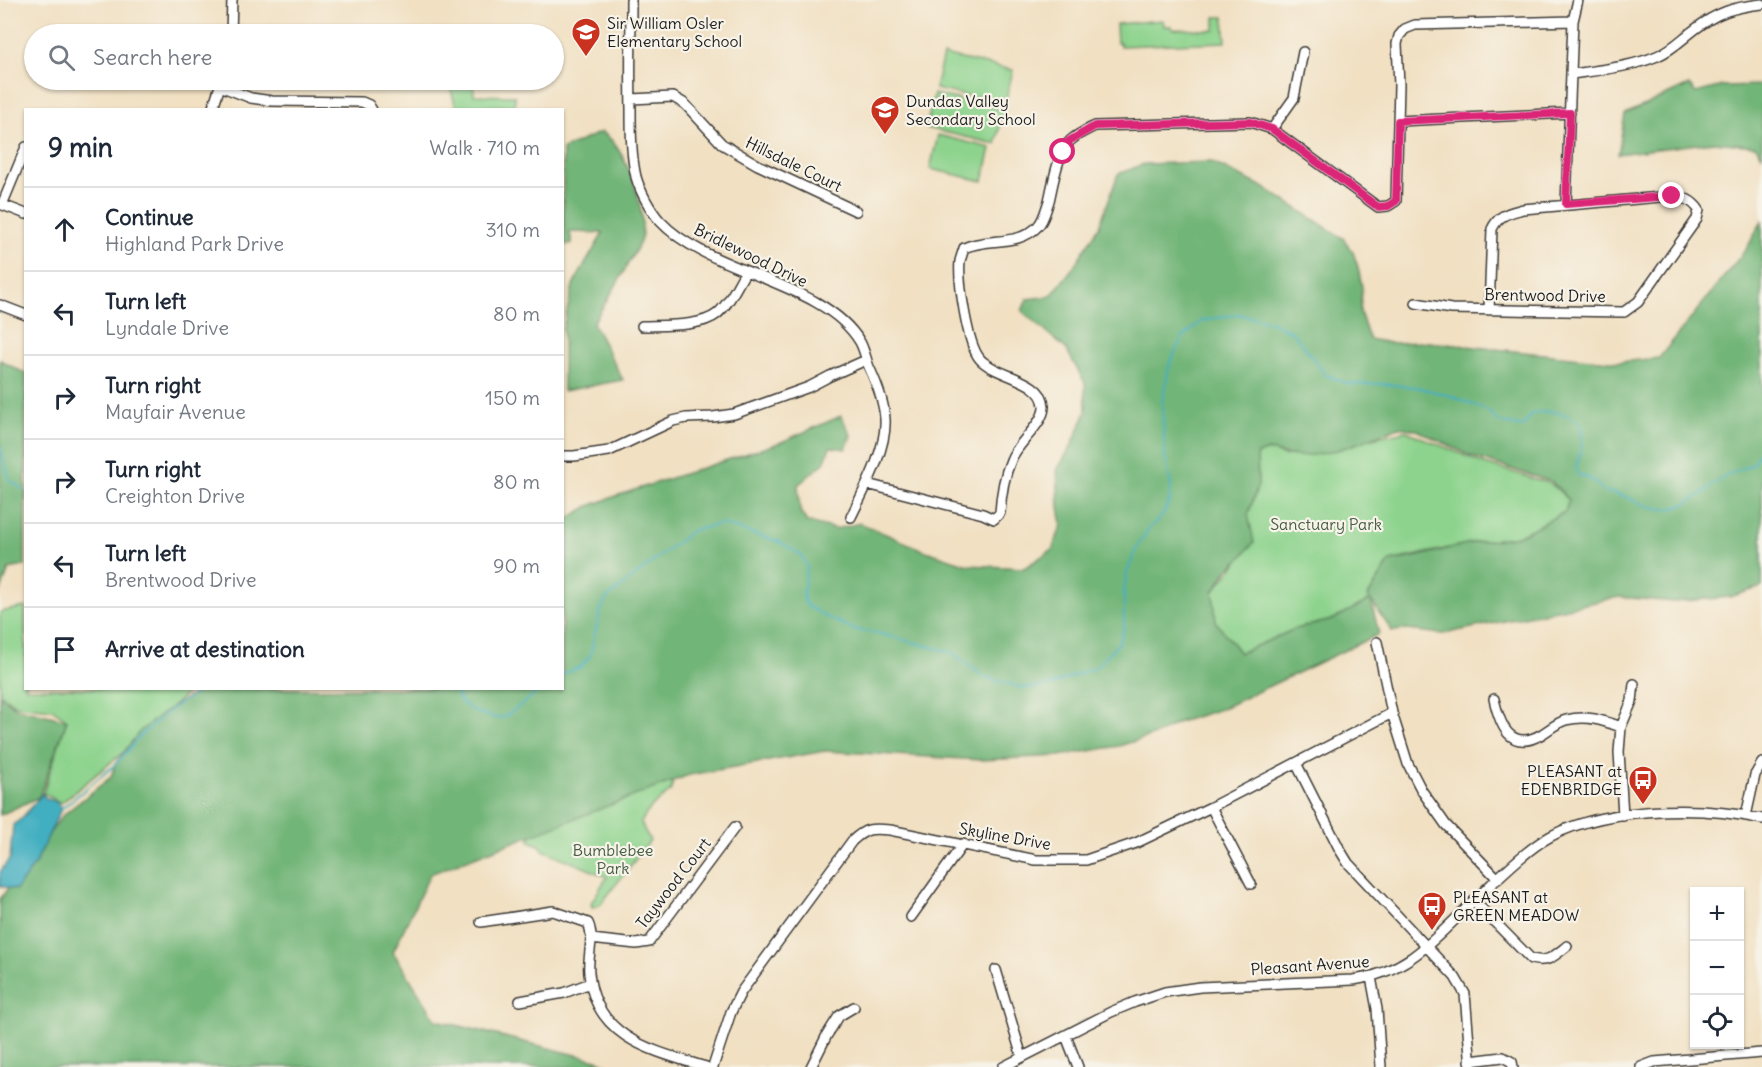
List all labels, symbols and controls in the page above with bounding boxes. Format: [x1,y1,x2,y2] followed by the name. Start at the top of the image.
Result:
[607,13,742,51] place label: Sir William Osler Elementary School
[570,16,602,58] school or university icon: Sir William Osler Elementary School
[24,24,564,90] search box
[45,41,78,74] icon: search
[93,43,212,71] text: Search here
[906,91,1036,129] place label: Dundas Valley Secondary School
[869,94,901,136] school or university icon: Dundas Valley Secondary School
[48,131,113,164] text: 9 min
[743,132,846,196] street label: Hillsdale Court
[429,135,540,160] text: Walk · 710 m
[1049,138,1075,164] route start
[1658,182,1684,208] route end
[105,203,194,231] text: Continue
[48,213,81,246] icon: ahead
[485,217,540,242] text: 310 m
[691,219,811,291] street label: Bridlewood Drive
[105,231,284,256] text: Highland Park Drive
[1484,284,1606,306] street label: Brentwood Drive
[105,287,186,315] text: Turn left
[48,297,81,330] icon: left
[493,301,540,326] text: 80 m
[105,315,229,340] text: Lyndale Drive
[105,371,201,399] text: Turn right
[48,381,81,414] icon: right
[485,385,540,410] text: 150 m
[105,399,246,424] text: Mayfair Avenue
[105,455,201,483] text: Turn right
[48,465,81,498] icon: right
[493,469,540,494] text: 80 m
[105,483,245,508] text: Creighton Drive
[1270,514,1382,534] park label: Sanctuary Park
[105,539,186,567] text: Turn left
[48,549,81,582] icon: left
[493,553,540,578] text: 90 m
[105,567,257,592] text: Brentwood Drive
[48,633,81,666] icon: arrive
[105,635,305,663] text: Arrive at destination
[1521,761,1623,799] place label: PLEASANT at EDENBRIDGE
[1627,764,1659,806] bus stop icon: PLEASANT at EDENBRIDGE
[958,818,1052,854] street label: Skyline Drive
[631,833,715,932] street label: Taywood Court
[573,840,653,878] park label: Bumblebee Park
[1453,887,1580,925] place label: PLEASANT at GREEN MEADOW
[1690,887,1744,1049] map controls
[1690,887,1744,941] button: +
[1416,890,1448,932] bus stop icon: PLEASANT at GREEN MEADOW
[1690,941,1744,995] button: −
[1250,951,1370,979] street label: Pleasant Avenue
[1690,995,1744,1049] button: locate

